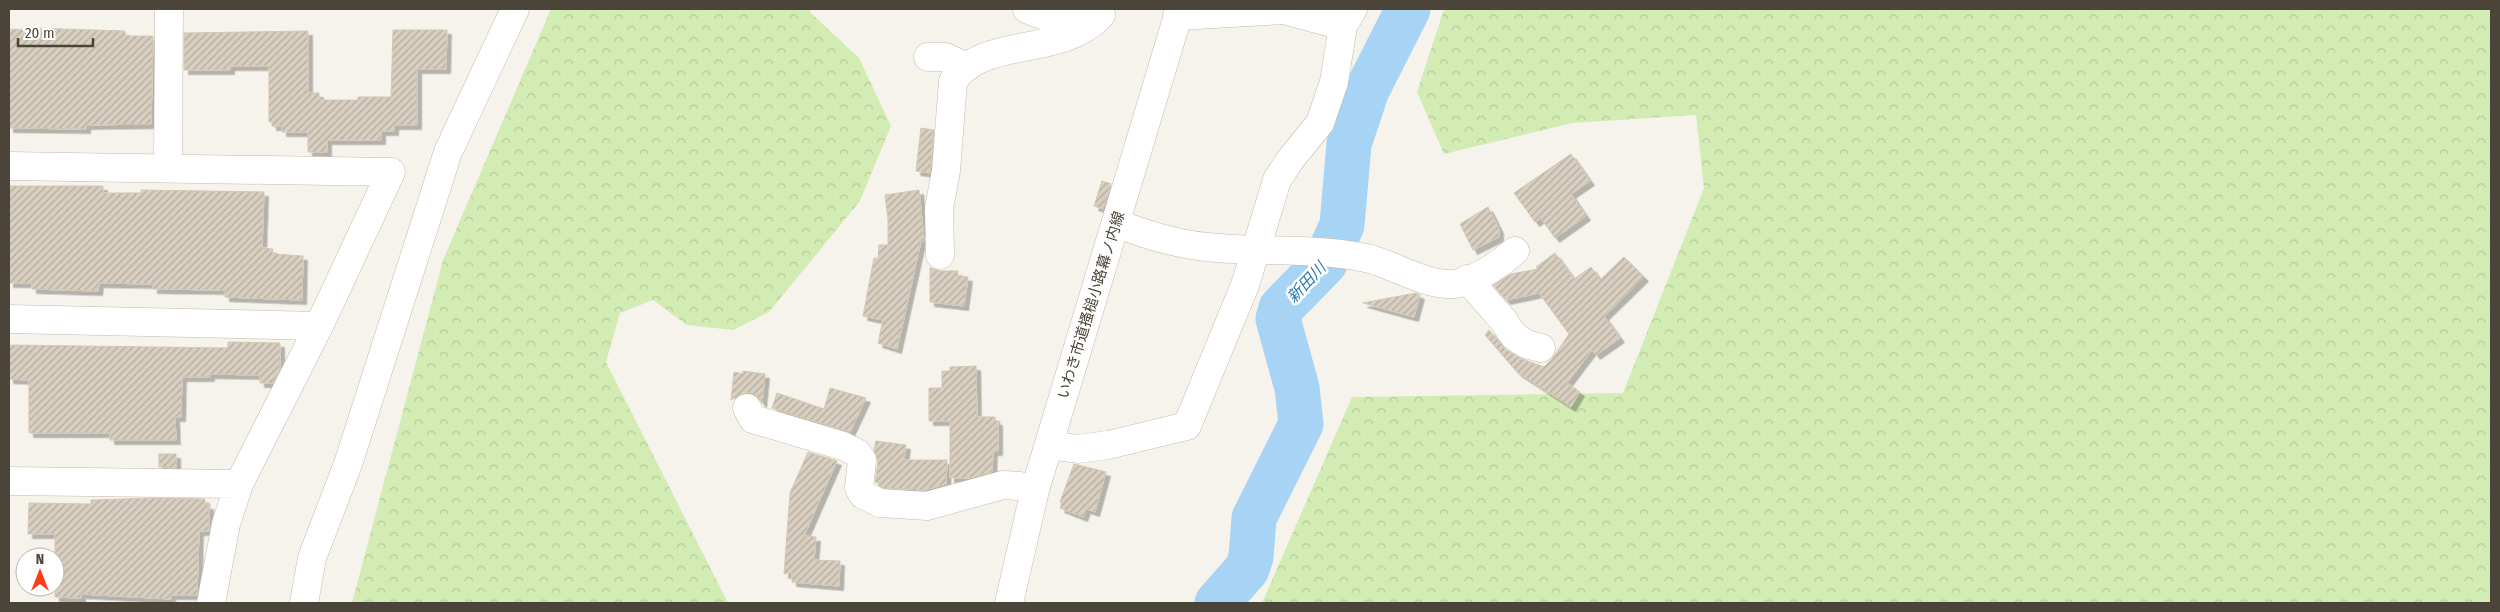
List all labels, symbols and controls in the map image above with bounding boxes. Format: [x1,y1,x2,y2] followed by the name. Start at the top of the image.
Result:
[18,15,92,47] scale bar
[25,24,55,42] text: 20 m
[1054,209,1128,401] street label: いわき市道搔槌小路幕ノ内線
[1283,257,1331,306] water label: 新田川
[15,547,65,597] north arrow
[36,551,44,568] text: N

